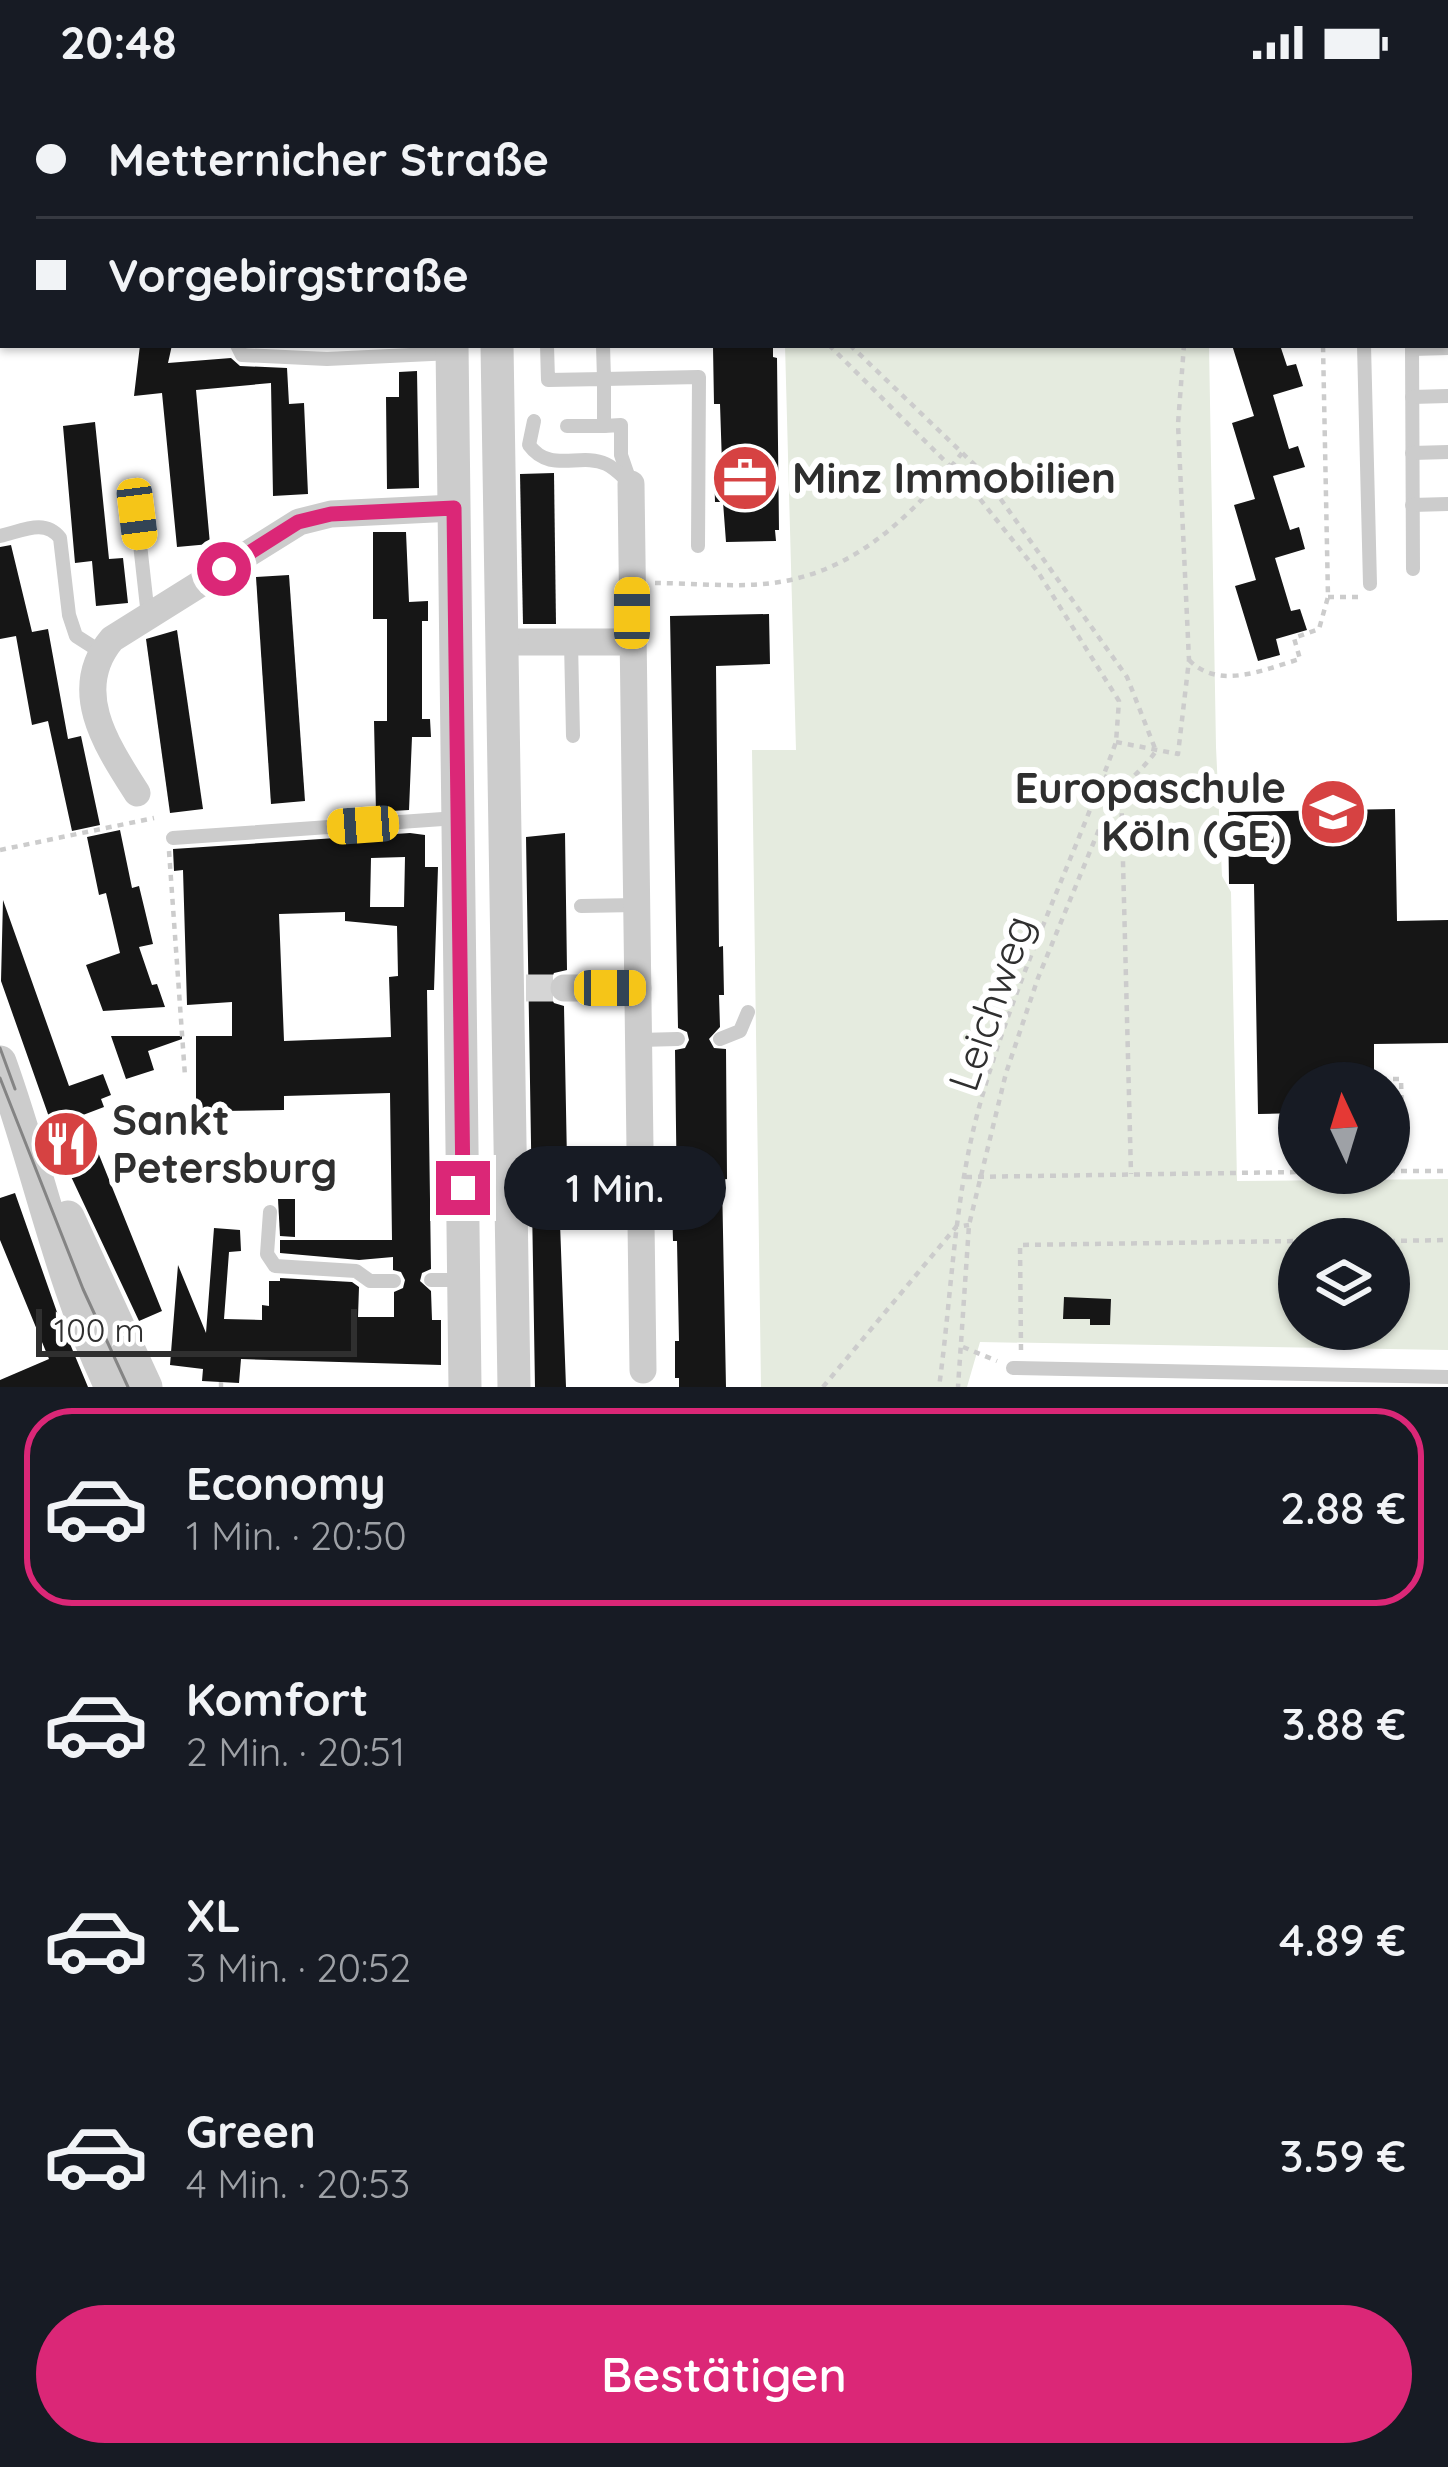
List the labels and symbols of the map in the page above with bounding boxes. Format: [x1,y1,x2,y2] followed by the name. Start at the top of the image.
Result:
[710,443,780,513] office icon: Minz Immobilien
[792,451,1116,504] place label: Minz Immobilien
[115,476,159,552] car
[197,542,251,596] route start
[614,577,650,649] car
[1014,761,1286,862] place label: Europaschule Köln (GE)
[1298,777,1368,847] school or university icon: Europaschule Köln (GE)
[326,805,400,845] car
[936,908,1045,1098] street label: Leichweg
[574,970,646,1006] car
[1278,1062,1410,1194] north arrow
[112,1093,337,1194] place label: Sankt Petersburg
[31,1109,101,1179] restaurant icon: Sankt Petersburg
[505,1146,727,1230] callout: 1 Min.
[436,1161,490,1215] route end
[36,1303,357,1356] scale bar

